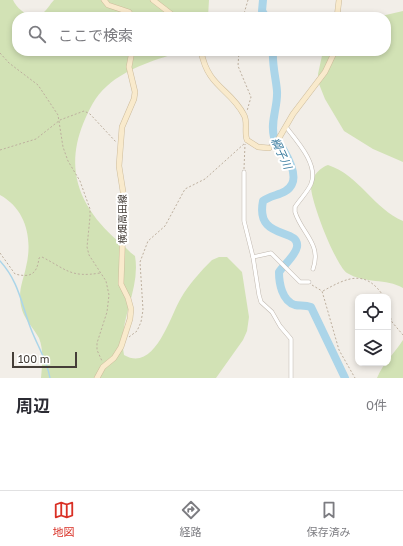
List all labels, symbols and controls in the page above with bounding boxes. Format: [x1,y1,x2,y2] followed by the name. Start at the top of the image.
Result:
[12,12,391,56] search box
[26,23,48,45] icon: search
[58,26,133,44] text: ここで検索
[269,135,295,172] water label: 綱子川
[116,194,128,244] street label: 横畑高田線
[355,294,391,366] map controls
[355,294,391,330] button: locate
[355,330,391,366] button: layers
[12,350,77,369] scale bar
[18,352,49,365] text: 100 m
[16,395,50,416] text: 周辺
[366,397,387,413] text: 0件
[53,499,75,539] tab: 地図
[180,499,202,539] tab: 経路
[307,499,351,539] tab: 保存済み

